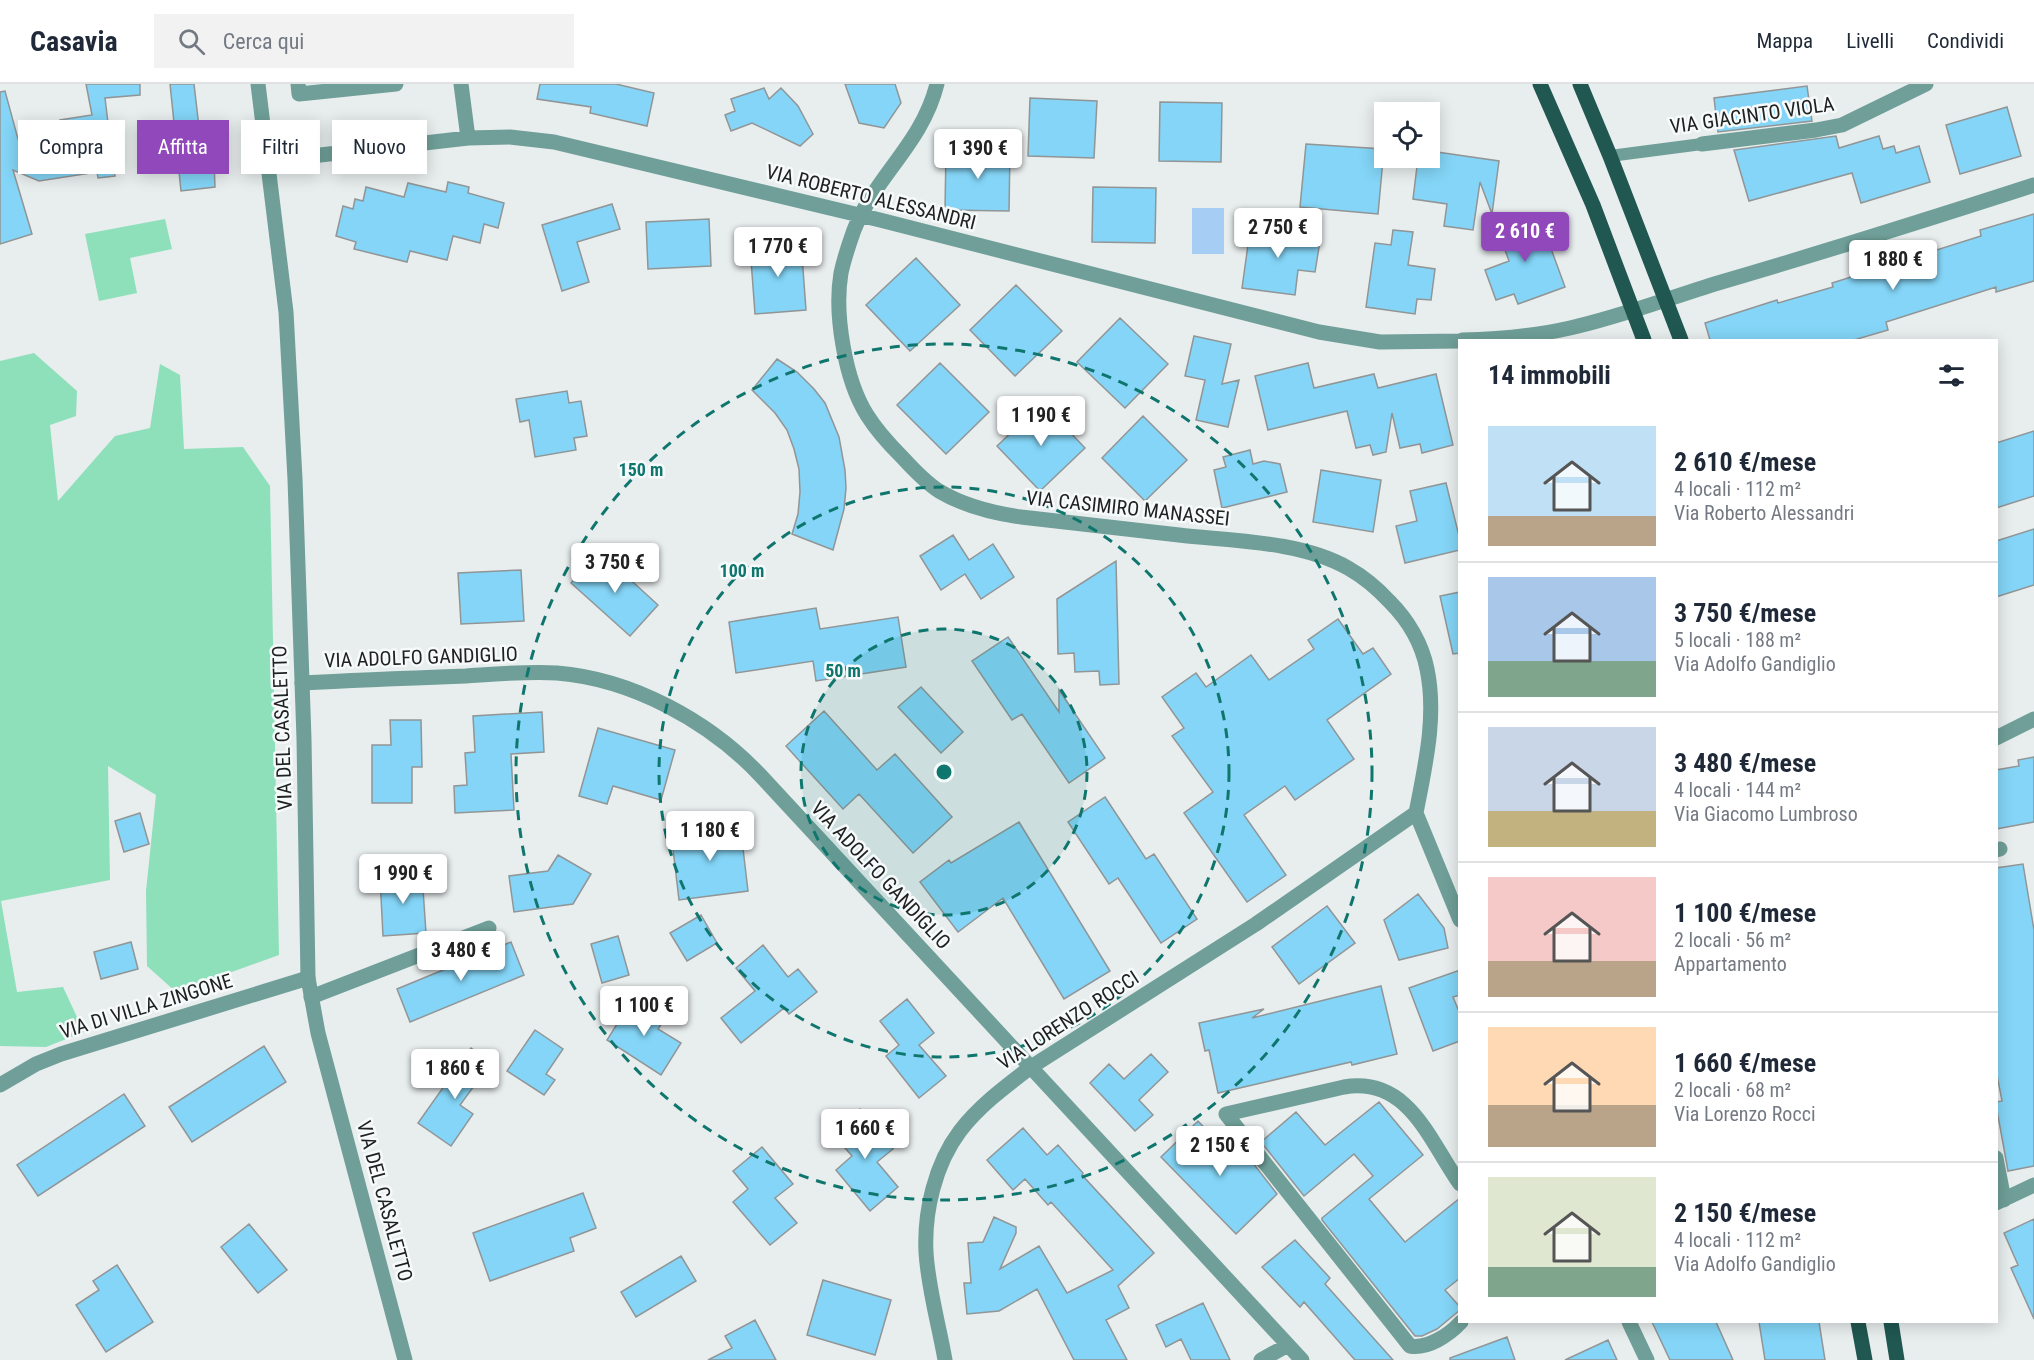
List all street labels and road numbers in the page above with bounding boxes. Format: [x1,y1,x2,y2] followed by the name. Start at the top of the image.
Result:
[1668,92,1836,138] street label: VIA GIACINTO VIOLA
[764,159,978,235] street label: VIA ROBERTO ALESSANDRI
[1025,485,1231,531] street label: VIA CASIMIRO MANASSEI
[324,642,518,672] street label: VIA ADOLFO GANDIGLIO
[267,645,297,811] street label: VIA DEL CASALETTO
[806,796,956,954] street label: VIA ADOLFO GANDIGLIO
[993,965,1143,1075] street label: VIA LORENZO ROCCI
[57,968,235,1044] street label: VIA DI VILLA ZINGONE
[352,1118,418,1284] street label: VIA DEL CASALETTO

